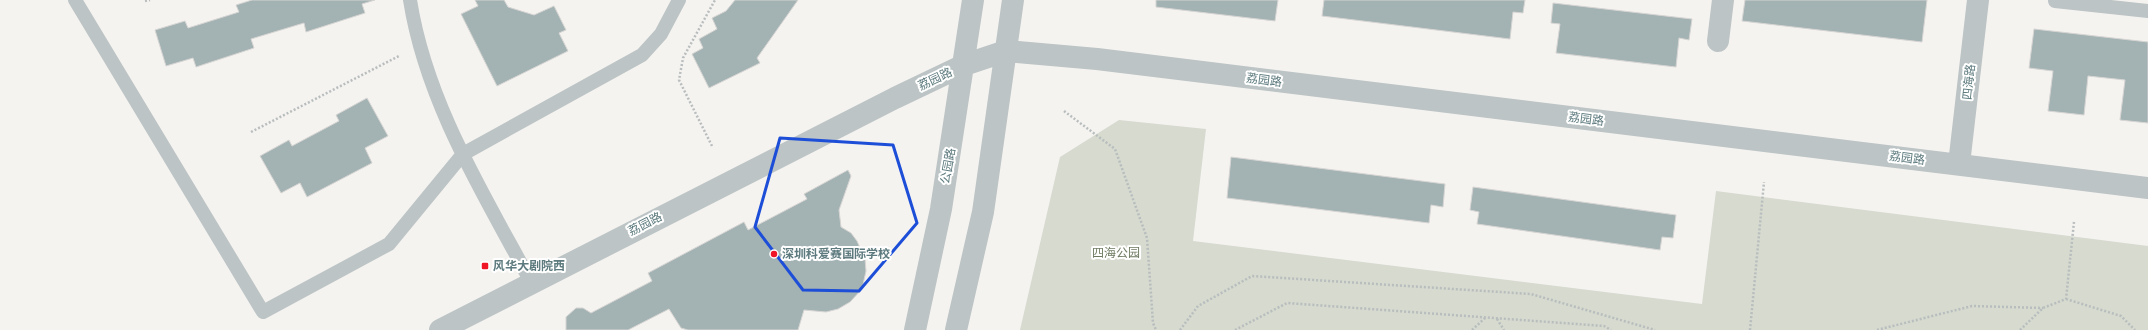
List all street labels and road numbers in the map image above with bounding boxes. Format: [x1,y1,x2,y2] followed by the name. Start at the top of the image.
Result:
[1960,63,1978,101] street label: 四海路
[916,65,954,93] street label: 荔园路
[1245,71,1283,89] street label: 荔园路
[1567,110,1605,128] street label: 荔园路
[938,147,958,185] street label: 公园路
[1888,149,1926,167] street label: 荔园路
[626,210,664,238] street label: 荔园路

